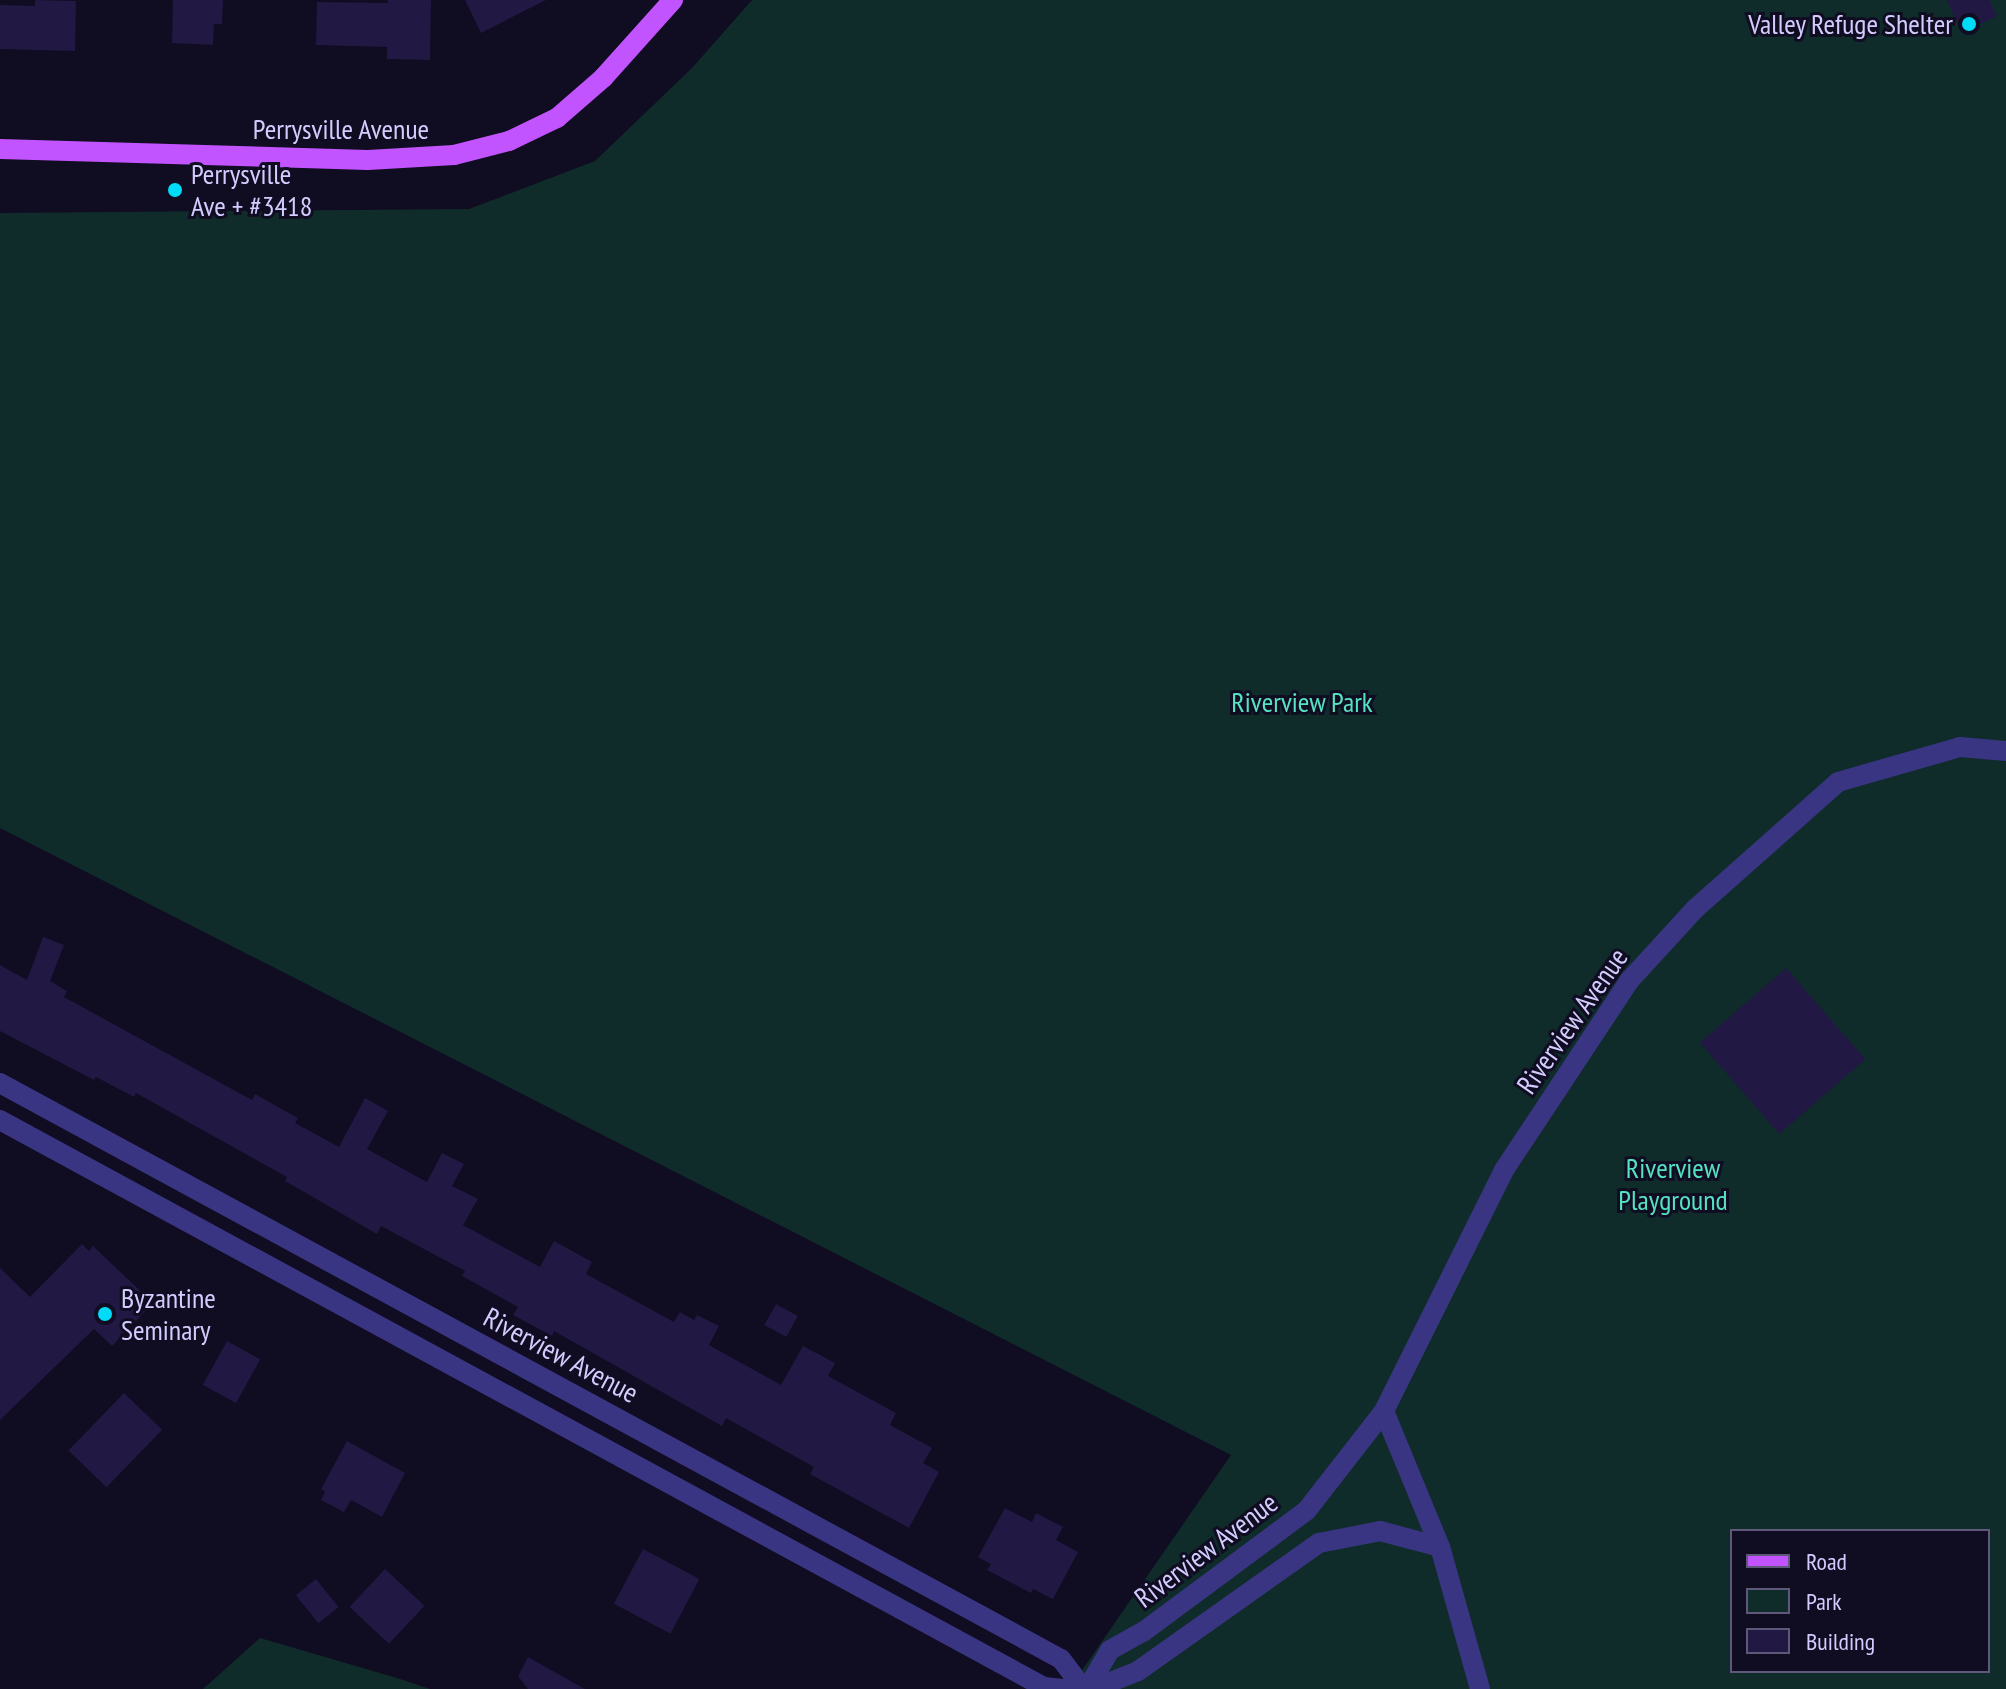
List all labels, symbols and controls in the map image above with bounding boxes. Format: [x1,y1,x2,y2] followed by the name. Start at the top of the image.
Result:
[1747,7,1953,41] place label: Valley Refuge Shelter
[1960,15,1978,33] marker: Valley Refuge Shelter
[252,112,430,146] street label: Perrysville Avenue
[191,157,312,223] place label: Perrysville Ave + #3418
[166,181,184,199] marker: Perrysville Ave + #3418
[1231,685,1373,719] park label: Riverview Park
[1509,941,1635,1101] street label: Riverview Avenue
[1618,1151,1728,1217] park label: Riverview Playground
[121,1281,216,1347] place label: Byzantine Seminary
[478,1300,644,1410] street label: Riverview Avenue
[96,1305,114,1323] marker: Byzantine Seminary
[1128,1485,1284,1615] street label: Riverview Avenue
[1730,1529,1990,1673] legend
[1806,1546,1847,1577] text: Road
[1806,1586,1842,1617] text: Park
[1806,1626,1875,1657] text: Building

